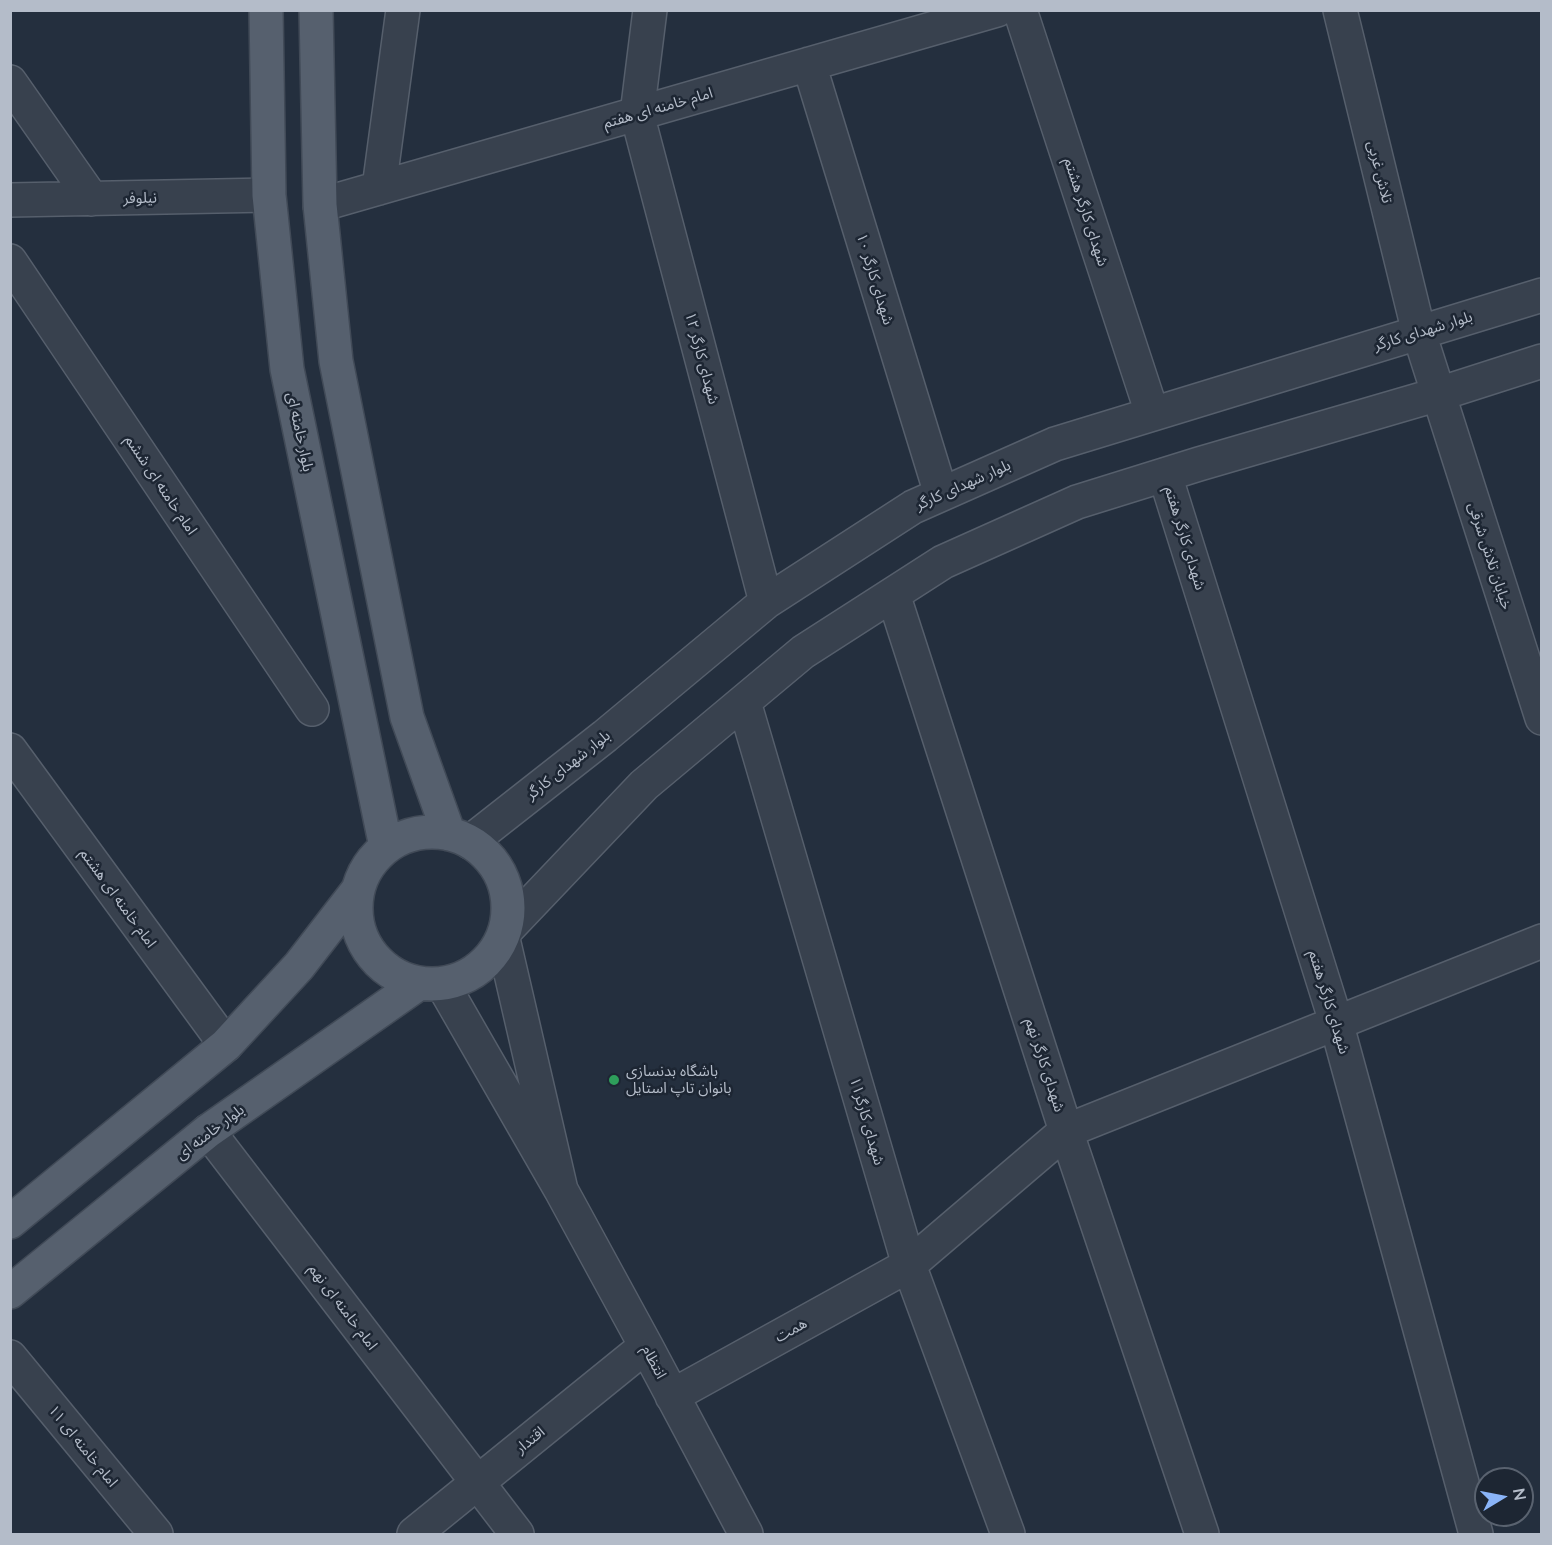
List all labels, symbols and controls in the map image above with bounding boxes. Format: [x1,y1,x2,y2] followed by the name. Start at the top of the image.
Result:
[601,84,715,132] street label: امام خامنه ای هفتم
[1364,139,1396,205] street label: تلاش غربی
[1060,156,1112,268] street label: شهدای کارگر هشتم
[123,189,157,207] street label: نیلوفر
[853,231,897,327] street label: شهدای کارگر ۱۰
[1371,307,1475,355] street label: بلوار شهدای کارگر
[681,310,723,406] street label: شهدای کارگر ۱۲
[283,391,317,473] street label: بلوار خامنه ای
[121,432,201,538] street label: امام خامنه ای ششم
[913,456,1013,514] street label: بلوار شهدای کارگر
[1161,484,1209,592] street label: شهدای کارگر هفتم
[1464,500,1516,612] street label: خیابان تلاش شرقی
[522,726,614,804] street label: بلوار شهدای کارگر
[76,845,160,951] street label: امام خامنه ای هشتم
[1305,948,1353,1056] street label: شهدای کارگر هفتم
[1021,1016,1069,1114] street label: شهدای کارگر نهم
[626,1062,732,1097] place label: باشگاه بدنسازی بانوان تاپ استایل
[607,1073,621,1087] marker: باشگاه بدنسازی بانوان تاپ استایل
[846,1075,888,1167] street label: شهدای کارگر۱۱
[172,1100,248,1164] street label: بلوار خامنه ای
[305,1260,381,1354] street label: امام خامنه ای نهم
[772,1314,810,1346] street label: همت
[638,1342,670,1382] street label: انتظام
[44,1401,122,1491] street label: امام خامنه ای ۱۱
[512,1423,548,1457] street label: اقتدار
[1474,1467,1534,1527] north arrow
[1510,1486,1531,1502] text: N

